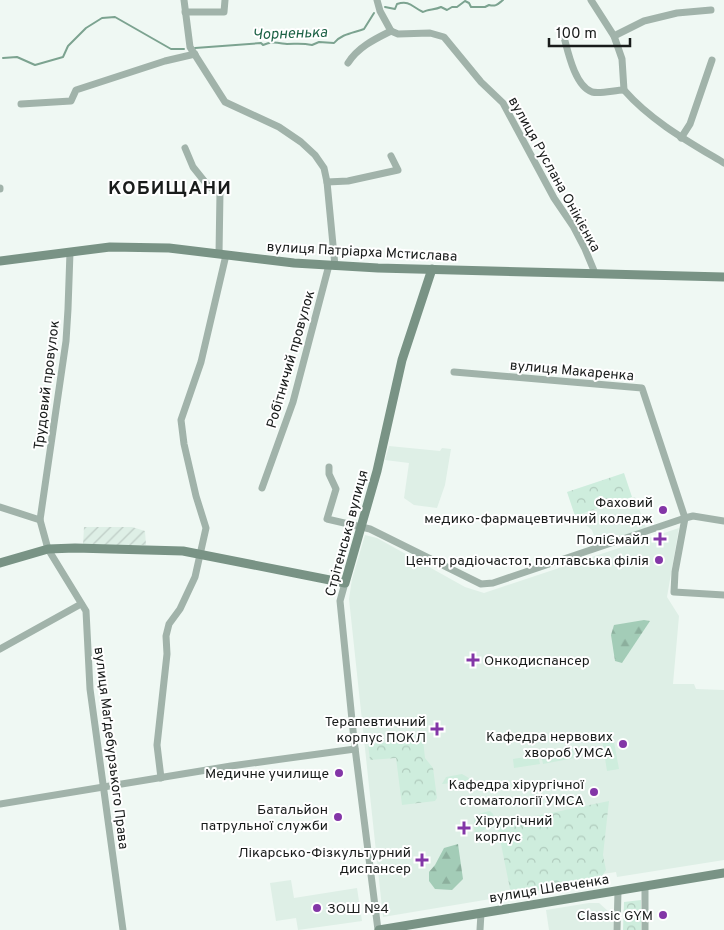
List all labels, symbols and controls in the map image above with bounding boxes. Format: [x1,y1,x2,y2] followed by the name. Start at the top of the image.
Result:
[549,15,630,47] scale bar
[252,24,328,45] water label: Чорненька
[556,25,597,44] text: 100 m
[504,94,604,255] street label: вулиця Руслана Онікієнка
[108,177,232,201] district label: КОБИЩАНИ
[266,239,458,266] street label: вулиця Патріарха Мстислава
[264,288,319,430] street label: Робітничий провулок
[31,319,64,451] street label: Трудовий провулок
[509,358,635,385] street label: вулиця Макаренка
[322,468,373,599] street label: Стрітенська вулиця
[424,495,653,528] place label: Фаховий медико-фармацевтичний коледж
[657,504,669,516] marker: Фаховий медико-фармацевтичний коледж
[576,532,649,549] place label: ПоліСмайл
[653,532,667,546] marker: ПоліСмайл
[405,553,649,570] place label: Центр радіочастот, полтавська філія
[653,554,665,566] marker: Центр радіочастот, полтавська філія
[90,646,131,850] street label: вулиця Маґдебурзького Права
[466,653,480,667] marker: Онкодиспансер
[484,653,590,670] place label: Онкодиспансер
[325,714,426,747] place label: Терапевтичний корпус ПОКЛ
[430,722,444,736] marker: Терапевтичний корпус ПОКЛ
[486,729,613,762] place label: Кафедра нервових хвороб УМСА
[617,738,629,750] marker: Кафедра нервових хвороб УМСА
[205,766,329,783] place label: Медичне училище
[333,767,345,779] marker: Медичне училище
[449,777,584,810] place label: Кафедра хірургічної стоматології УМСА
[588,786,600,798] marker: Кафедра хірургічної стоматології УМСА
[201,802,328,835] place label: Батальйон патрульної служби
[332,811,344,823] marker: Батальйон патрульної служби
[475,813,553,846] place label: Хірургічний корпус
[457,821,471,835] marker: Хірургічний корпус
[238,845,411,878] place label: Лікарсько-Фізкультурний диспансер
[415,853,429,867] marker: Лікарсько-Фізкультурний диспансер
[488,872,610,907] street label: вулиця Шевченка
[327,901,389,918] place label: ЗОШ №4
[311,902,323,914] marker: ЗОШ №4
[577,908,653,925] place label: Classic GYM
[657,909,669,921] marker: Classic GYM

